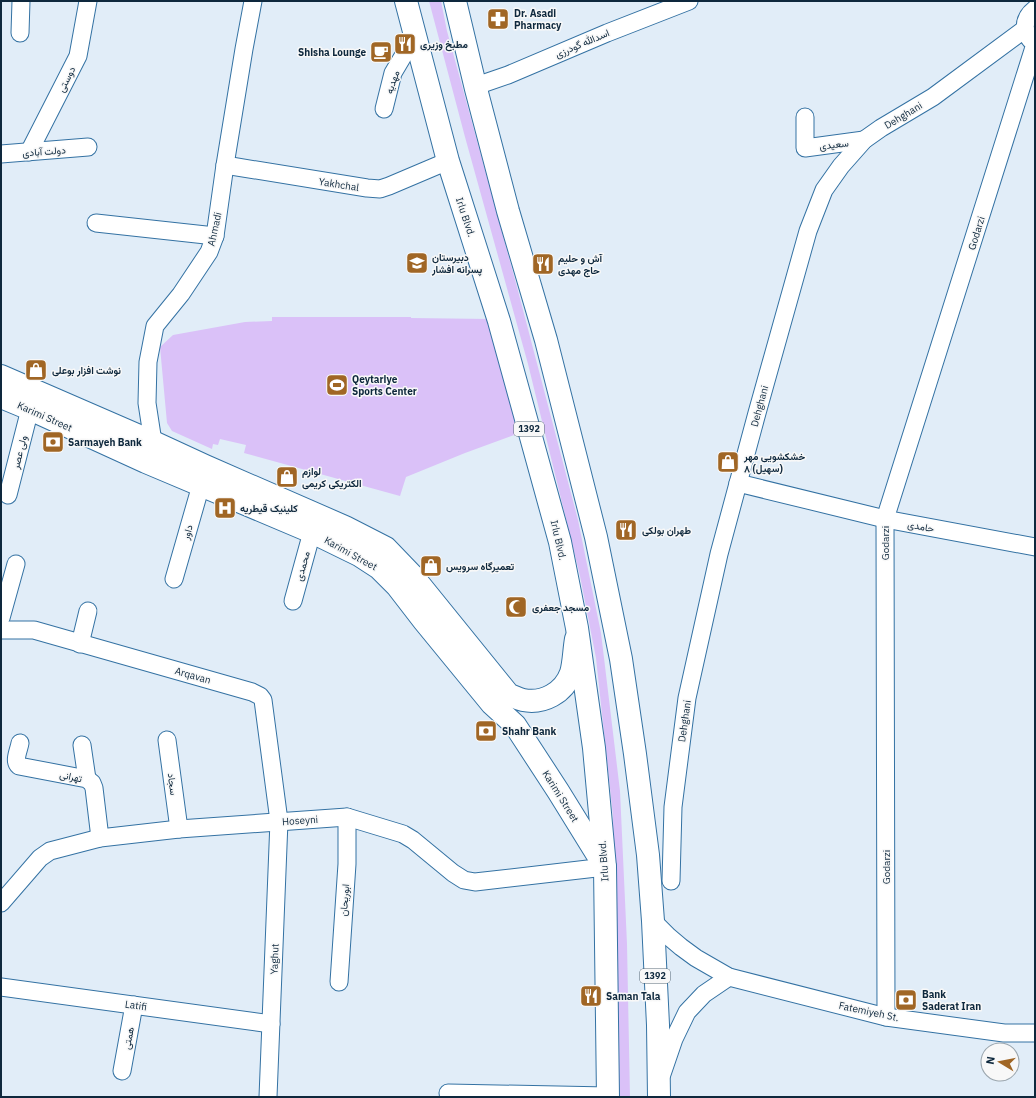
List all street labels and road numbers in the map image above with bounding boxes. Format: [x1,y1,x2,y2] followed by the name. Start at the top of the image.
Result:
[553,26,611,61] street label: اسدالله گودرزی
[54,64,79,94] street label: دوستی
[382,69,403,96] street label: مهدیه
[882,99,925,132] street label: Dehghani
[819,136,850,153] street label: سعیدی
[22,143,66,160] street label: دولت آبادی
[318,175,360,194] street label: Yakhchal
[453,196,478,239] street label: Irlu Blvd.
[205,211,224,247] street label: Ahmadi
[965,215,988,252] street label: Godarzi
[748,384,771,428] street label: Dehghani
[15,399,75,435] street label: Karimi Street
[514,422,544,436] road number: 1392
[9,434,30,471] street label: ولی عصر
[906,518,936,535] street label: حامدی
[548,519,569,562] street label: Irlu Blvd.
[179,523,196,542] street label: داور
[879,526,892,560] street label: Godarzi
[322,534,380,574] street label: Karimi Street
[292,550,313,582] street label: محمدی
[173,664,212,687] street label: Arqavan
[675,699,694,743] street label: Dehghani
[58,768,83,785] street label: تهرانی
[540,768,582,825] street label: Karimi Street
[165,772,180,796] street label: سجاد
[282,813,319,828] street label: Hoseyni
[596,840,611,882] street label: Irlu Blvd.
[880,850,893,884] street label: Godarzi
[337,883,352,917] street label: ابوریحان
[267,943,282,975] street label: Yaghut
[640,969,670,983] road number: 1392
[124,998,148,1013] street label: Latifi
[838,999,900,1024] street label: Fatemiyeh St.
[120,1026,137,1051] street label: همتی

